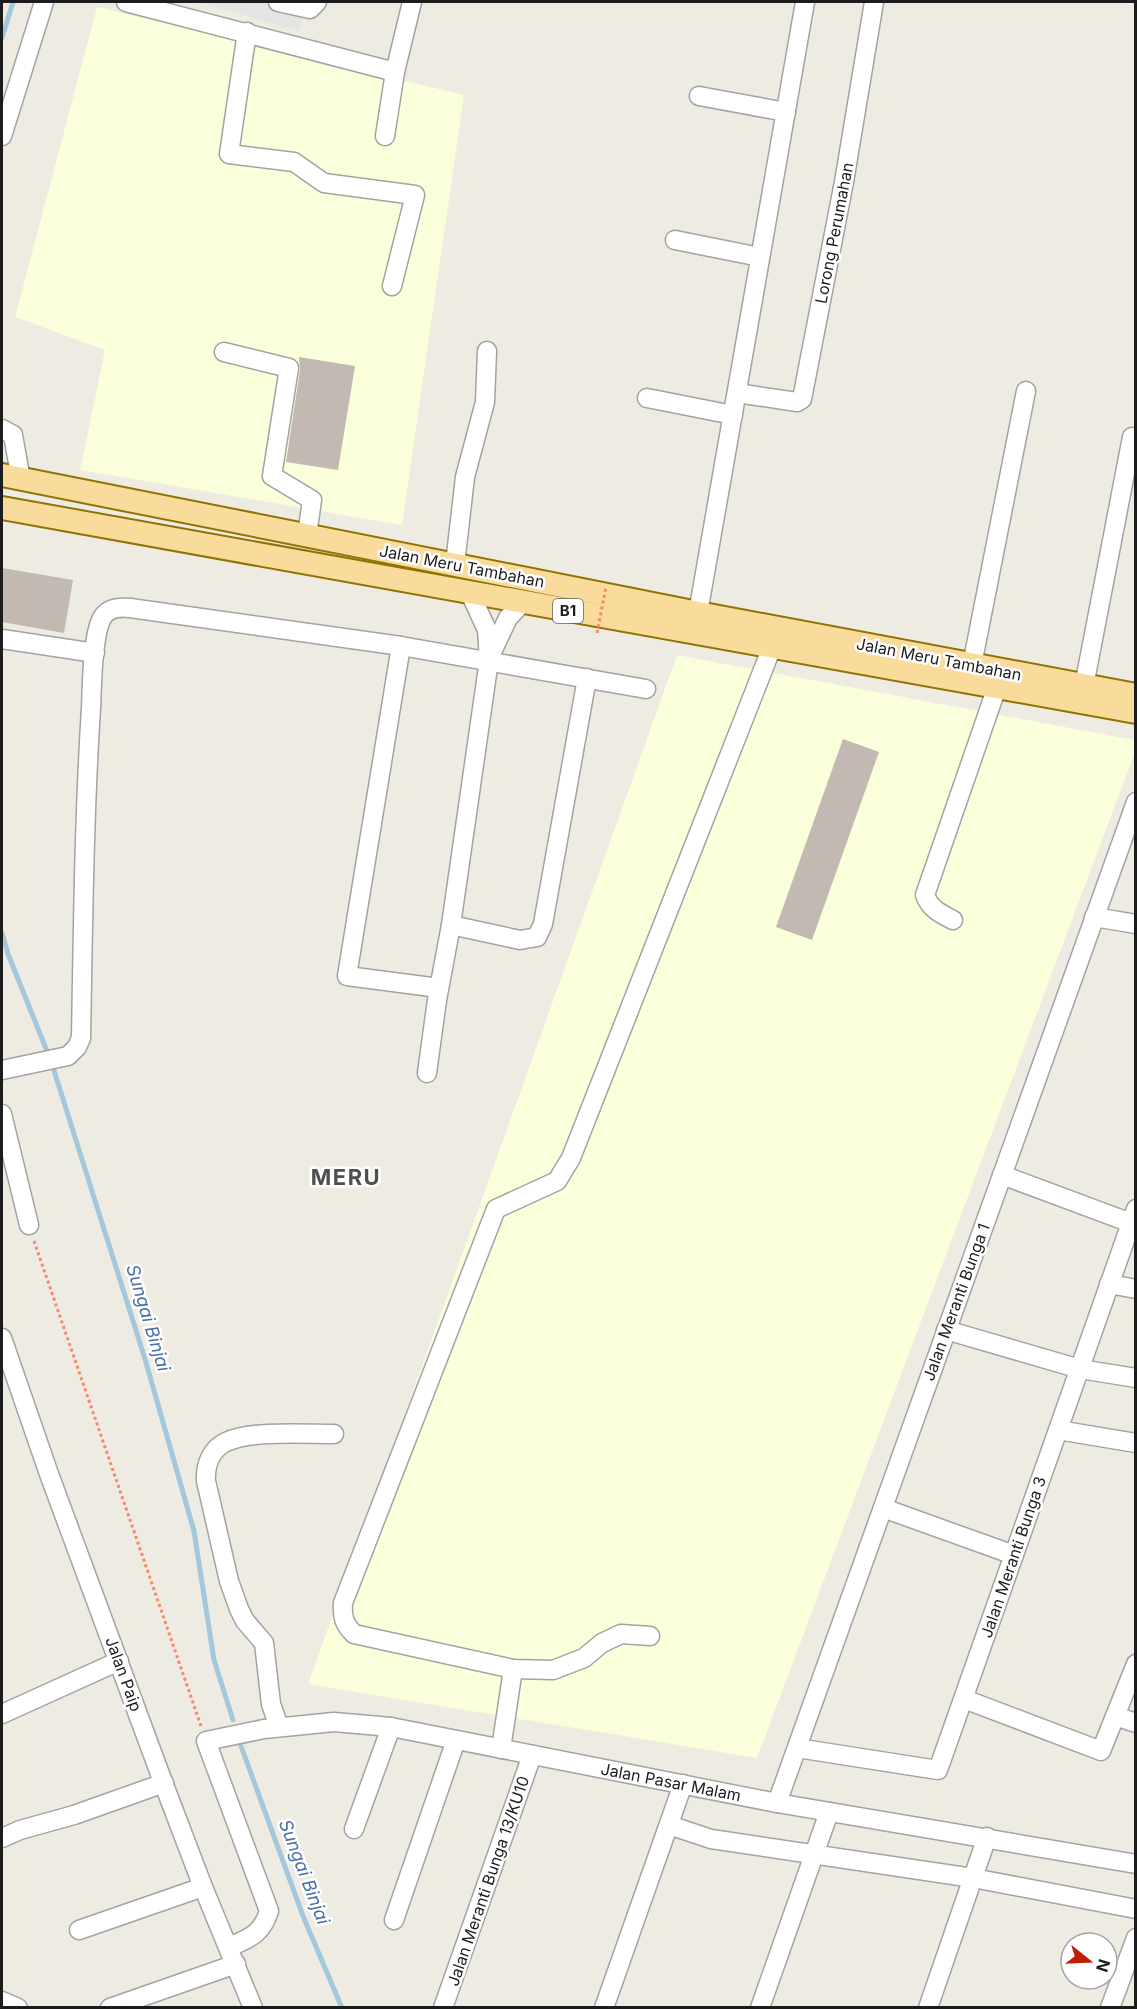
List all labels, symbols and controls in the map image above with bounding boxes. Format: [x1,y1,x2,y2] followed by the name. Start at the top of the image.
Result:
[810,161,858,305] street label: Lorong Perumahan
[378,540,546,592] street label: Jalan Meru Tambahan
[553,599,583,623] road number: B1
[855,633,1023,685] street label: Jalan Meru Tambahan
[311,1164,381,1190] district label: MERU
[918,1221,994,1383] street label: Jalan Meranti Bunga 1
[122,1262,175,1375] water label: Sungai Binjai
[976,1474,1050,1640] street label: Jalan Meranti Bunga 3
[101,1634,147,1714] street label: Jalan Paip
[599,1759,743,1805] street label: Jalan Pasar Malam
[443,1773,533,1989] street label: Jalan Meranti Bunga 13/KU10
[275,1816,334,1928] water label: Sungai Binjai
[1059,1931,1119,1991] north arrow
[1092,1957,1115,1975] text: N

